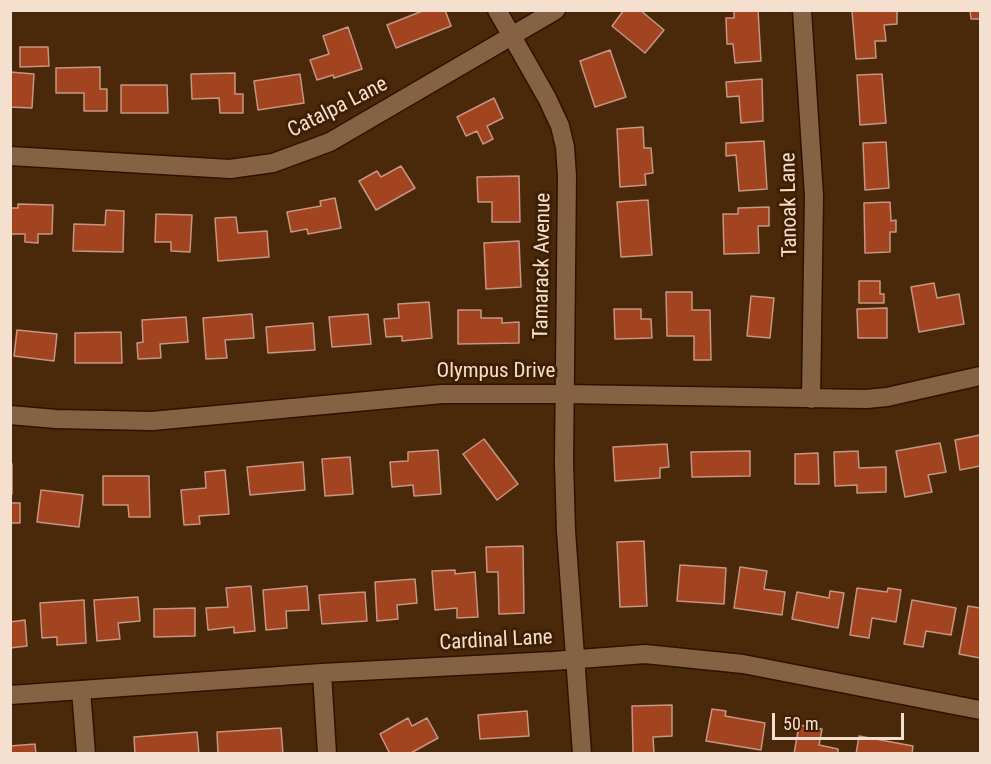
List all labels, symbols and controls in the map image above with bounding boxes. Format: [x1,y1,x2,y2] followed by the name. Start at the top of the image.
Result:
[284,72,392,144] street label: Catalpa Lane
[776,152,804,258] street label: Tanoak Lane
[529,193,557,339] street label: Tamarack Avenue
[437,359,555,385] street label: Olympus Drive
[439,625,553,657] street label: Cardinal Lane
[775,701,907,739] scale bar
[783,713,818,734] text: 50 m

